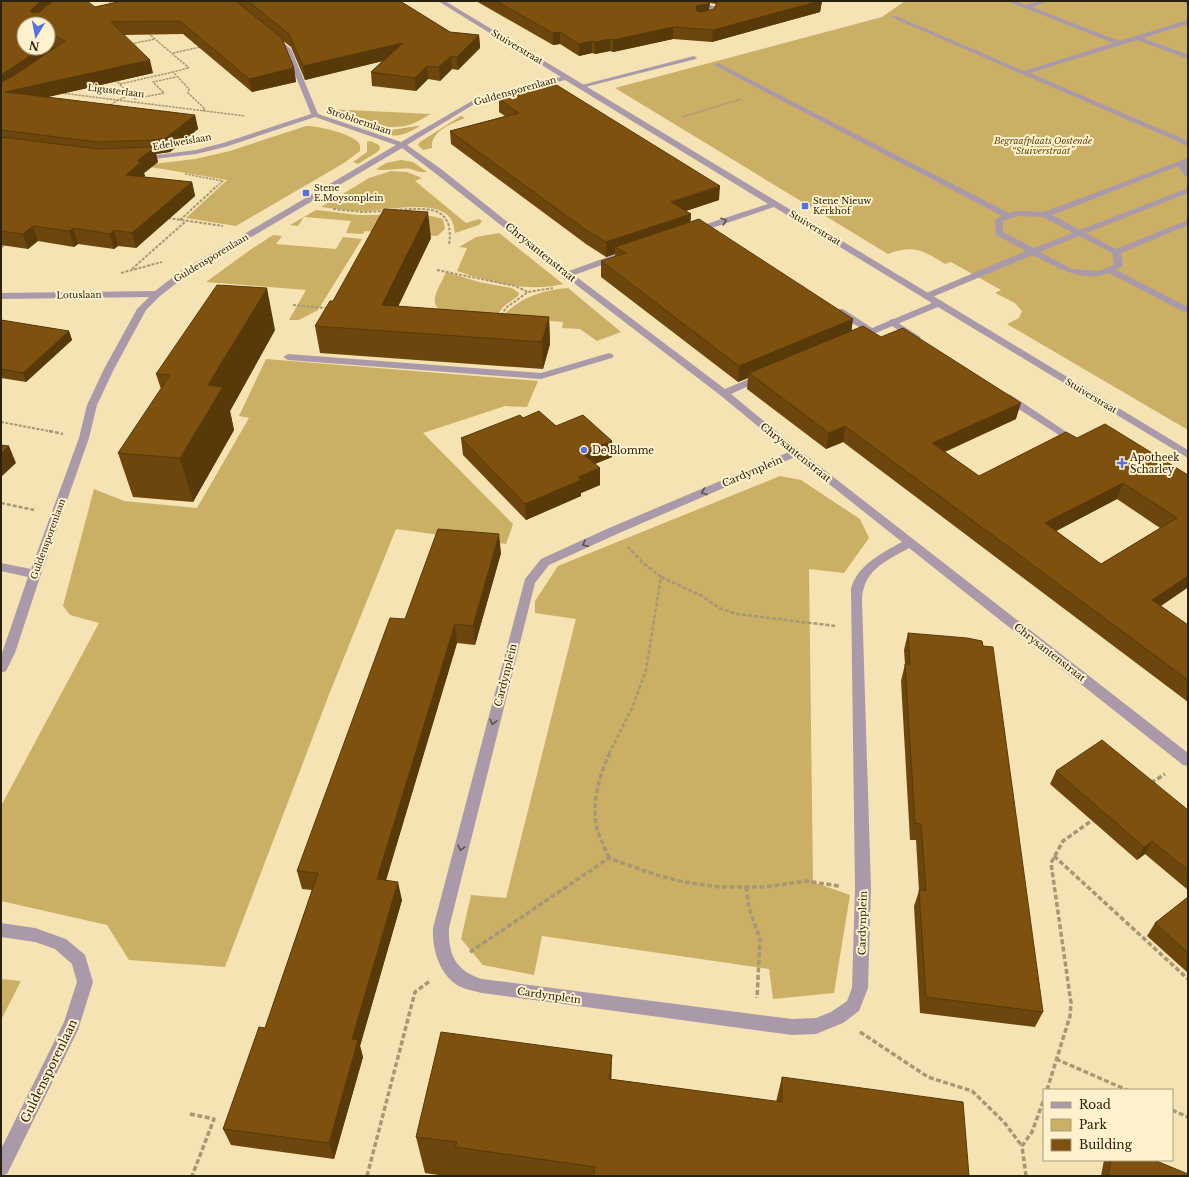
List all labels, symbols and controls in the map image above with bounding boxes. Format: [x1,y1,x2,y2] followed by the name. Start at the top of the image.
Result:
[16,16,56,56] north arrow
[490,27,546,67] street label: Stuiverstraat
[27,38,41,54] text: N
[473,74,557,108] street label: Guldensporenlaan
[87,82,145,99] street label: Ligusterlaan
[325,104,393,137] street label: Strobloemlaan
[152,131,212,152] street label: Edelweislaan
[993,135,1092,156] park label: Begraafplaats Oostende “Stuiverstraat”
[314,182,383,203] place label: Stene E.Moysonplein
[301,188,311,198] marker: Stene E.Moysonplein
[813,195,872,216] place label: Stene Nieuw Kerkhof
[800,201,810,211] marker: Stene Nieuw Kerkhof
[788,208,844,248] street label: Stuiverstraat
[721,217,728,225] one-way arrow
[503,220,579,285] street label: Chrysantenstraat
[172,231,250,284] street label: Guldensporenlaan
[56,289,102,300] street label: Lotuslaan
[1064,376,1120,416] street label: Stuiverstraat
[758,420,834,485] street label: Chrysantenstraat
[592,444,654,457] place label: De Blomme
[579,445,589,455] marker: De Blomme
[1129,451,1180,476] place label: Apotheek Scharley
[720,453,784,490] street label: Cardynplein
[1117,458,1127,468] marker: Apotheek Scharley
[700,487,708,495] one-way arrow
[28,497,67,581] street label: Guldensporenlaan
[581,539,589,547] one-way arrow
[1011,620,1088,685] street label: Chrysantenstraat
[491,642,520,708] street label: Cardynplein
[490,719,498,726] one-way arrow
[457,845,466,852] one-way arrow
[855,891,870,955] street label: Cardynplein
[516,985,582,1006] street label: Cardynplein
[17,1017,80,1125] street label: Guldensporenlaan
[1043,1089,1173,1161] legend
[1079,1097,1111,1112] text: Road
[1079,1117,1107,1132] text: Park
[1079,1137,1133,1152] text: Building

